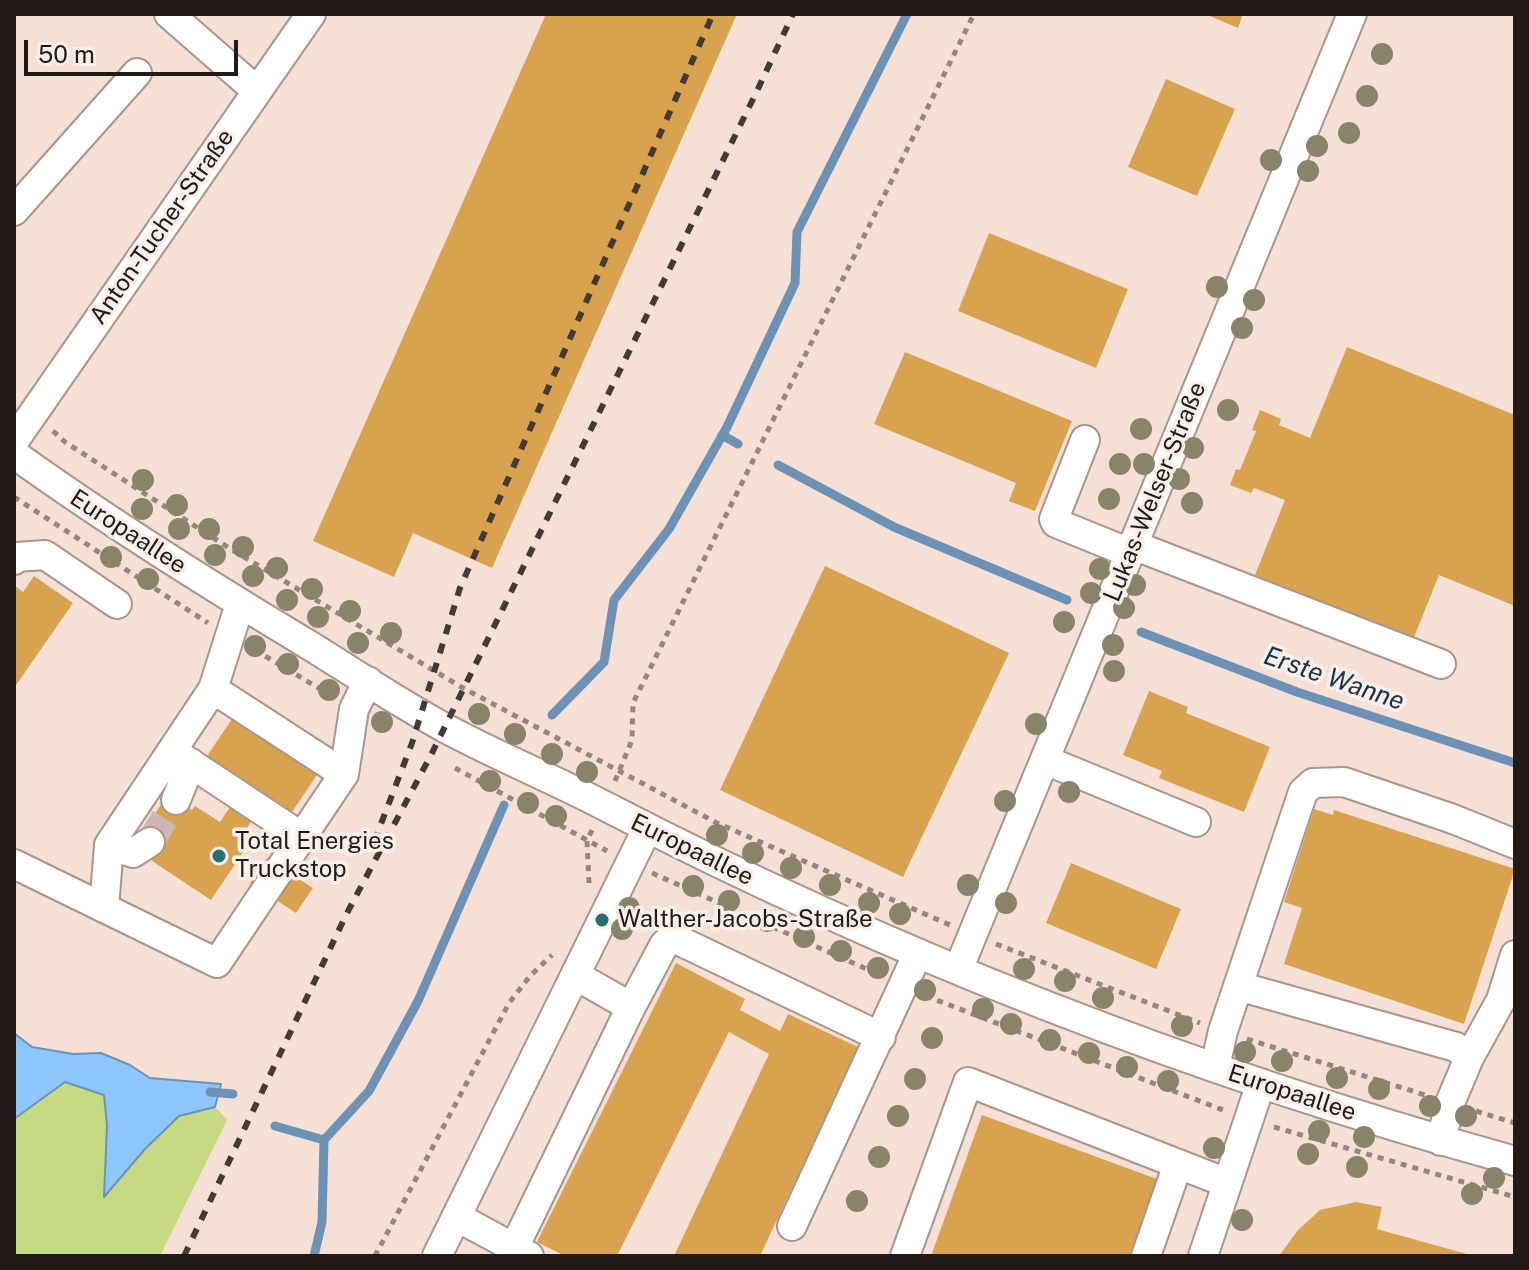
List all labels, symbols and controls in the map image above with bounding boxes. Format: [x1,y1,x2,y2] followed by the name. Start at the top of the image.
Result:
[28,24,242,74] scale bar
[38,40,95,68] text: 50 m
[84,124,240,330] street label: Anton-Tucher-Straße
[1098,378,1212,606] street label: Lukas-Welser-Straße
[64,484,192,580] street label: Europaallee
[1260,640,1408,718] water label: Erste Wanne
[626,808,758,892] street label: Europaallee
[235,828,394,884] place label: Total Energies Truckstop
[210,847,228,865] marker: Total Energies Truckstop
[618,906,873,934] place label: Walther-Jacobs-Straße
[593,911,611,929] marker: Walther-Jacobs-Straße
[1224,1059,1360,1127] street label: Europaallee

